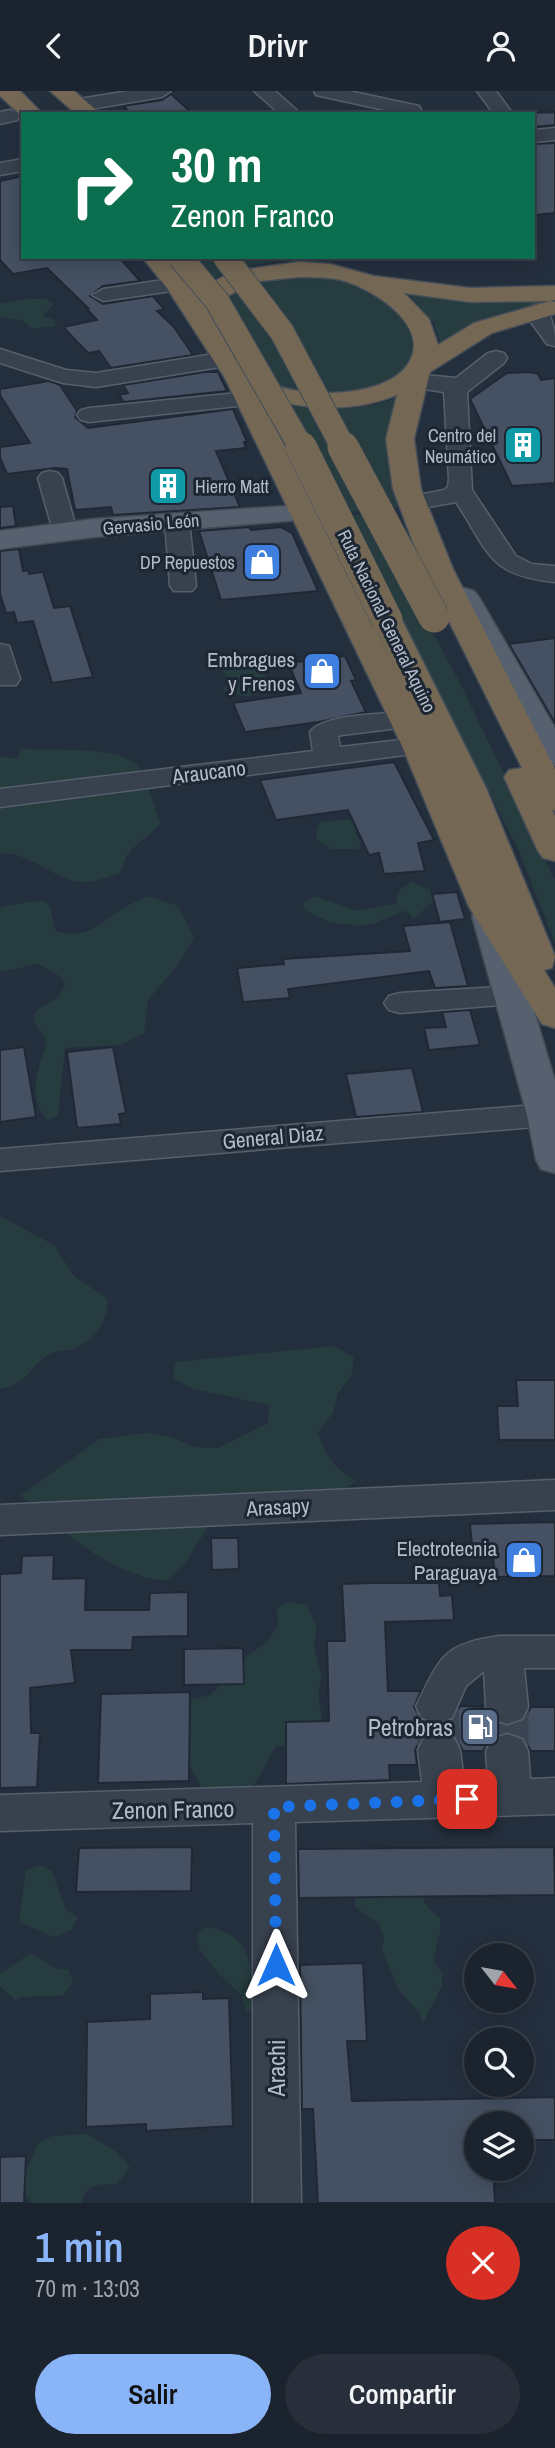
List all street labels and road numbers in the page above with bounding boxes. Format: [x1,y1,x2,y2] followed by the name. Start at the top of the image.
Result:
[102,507,200,541] street label: Gervasio León
[332,526,442,716] street label: Ruta Nacional General Aquino
[170,753,247,791] street label: Araucano
[221,1118,325,1156] street label: General Diaz
[245,1491,311,1523] street label: Arasapy
[111,1792,235,1826] street label: Zenon Franco
[260,2040,292,2097] street label: Arachi

